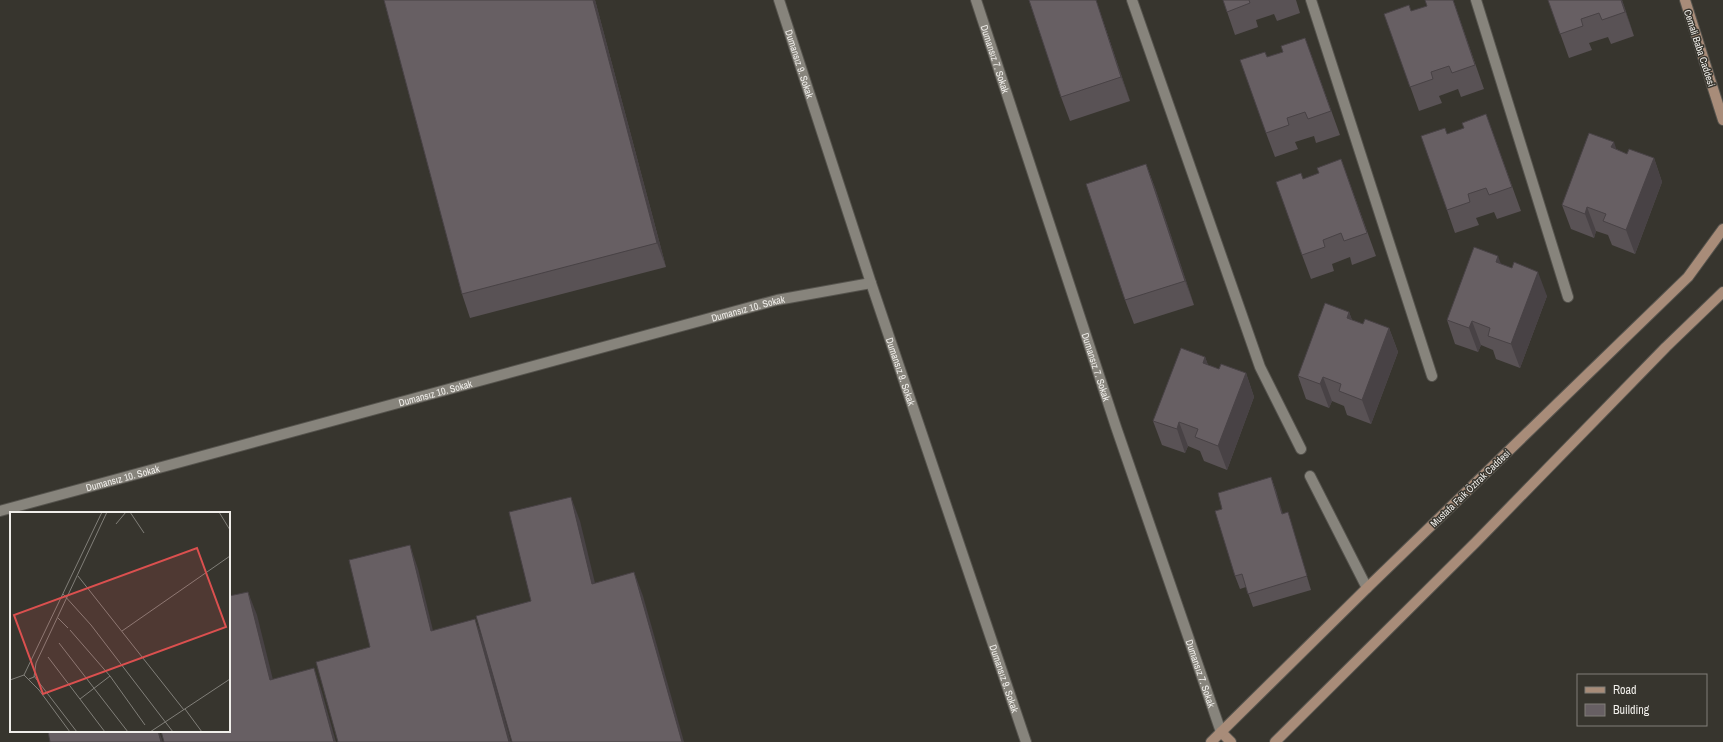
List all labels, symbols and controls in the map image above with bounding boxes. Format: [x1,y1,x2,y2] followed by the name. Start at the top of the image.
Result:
[1681,8,1718,88] street label: Cemali Baba Caddesi
[978,23,1012,96] street label: Dumansız 7. Sokak
[782,28,817,101] street label: Dumansız 9. Sokak
[710,293,787,325] street label: Dumansız 10. Sokak
[1079,331,1113,404] street label: Dumansız 7. Sokak
[883,336,918,408] street label: Dumansız 9. Sokak
[397,377,474,409] street label: Dumansız 10. Sokak
[1428,447,1513,530] street label: Mustafa Faik Öztrak Caddesi
[84,462,162,494] street label: Dumansız 10. Sokak
[10,512,230,732] inset map
[1183,638,1218,710] street label: Dumansız 7. Sokak
[987,643,1022,715] street label: Dumansız 9. Sokak
[1577,674,1707,726] legend
[1613,682,1637,698] text: Road
[1613,702,1650,718] text: Building

